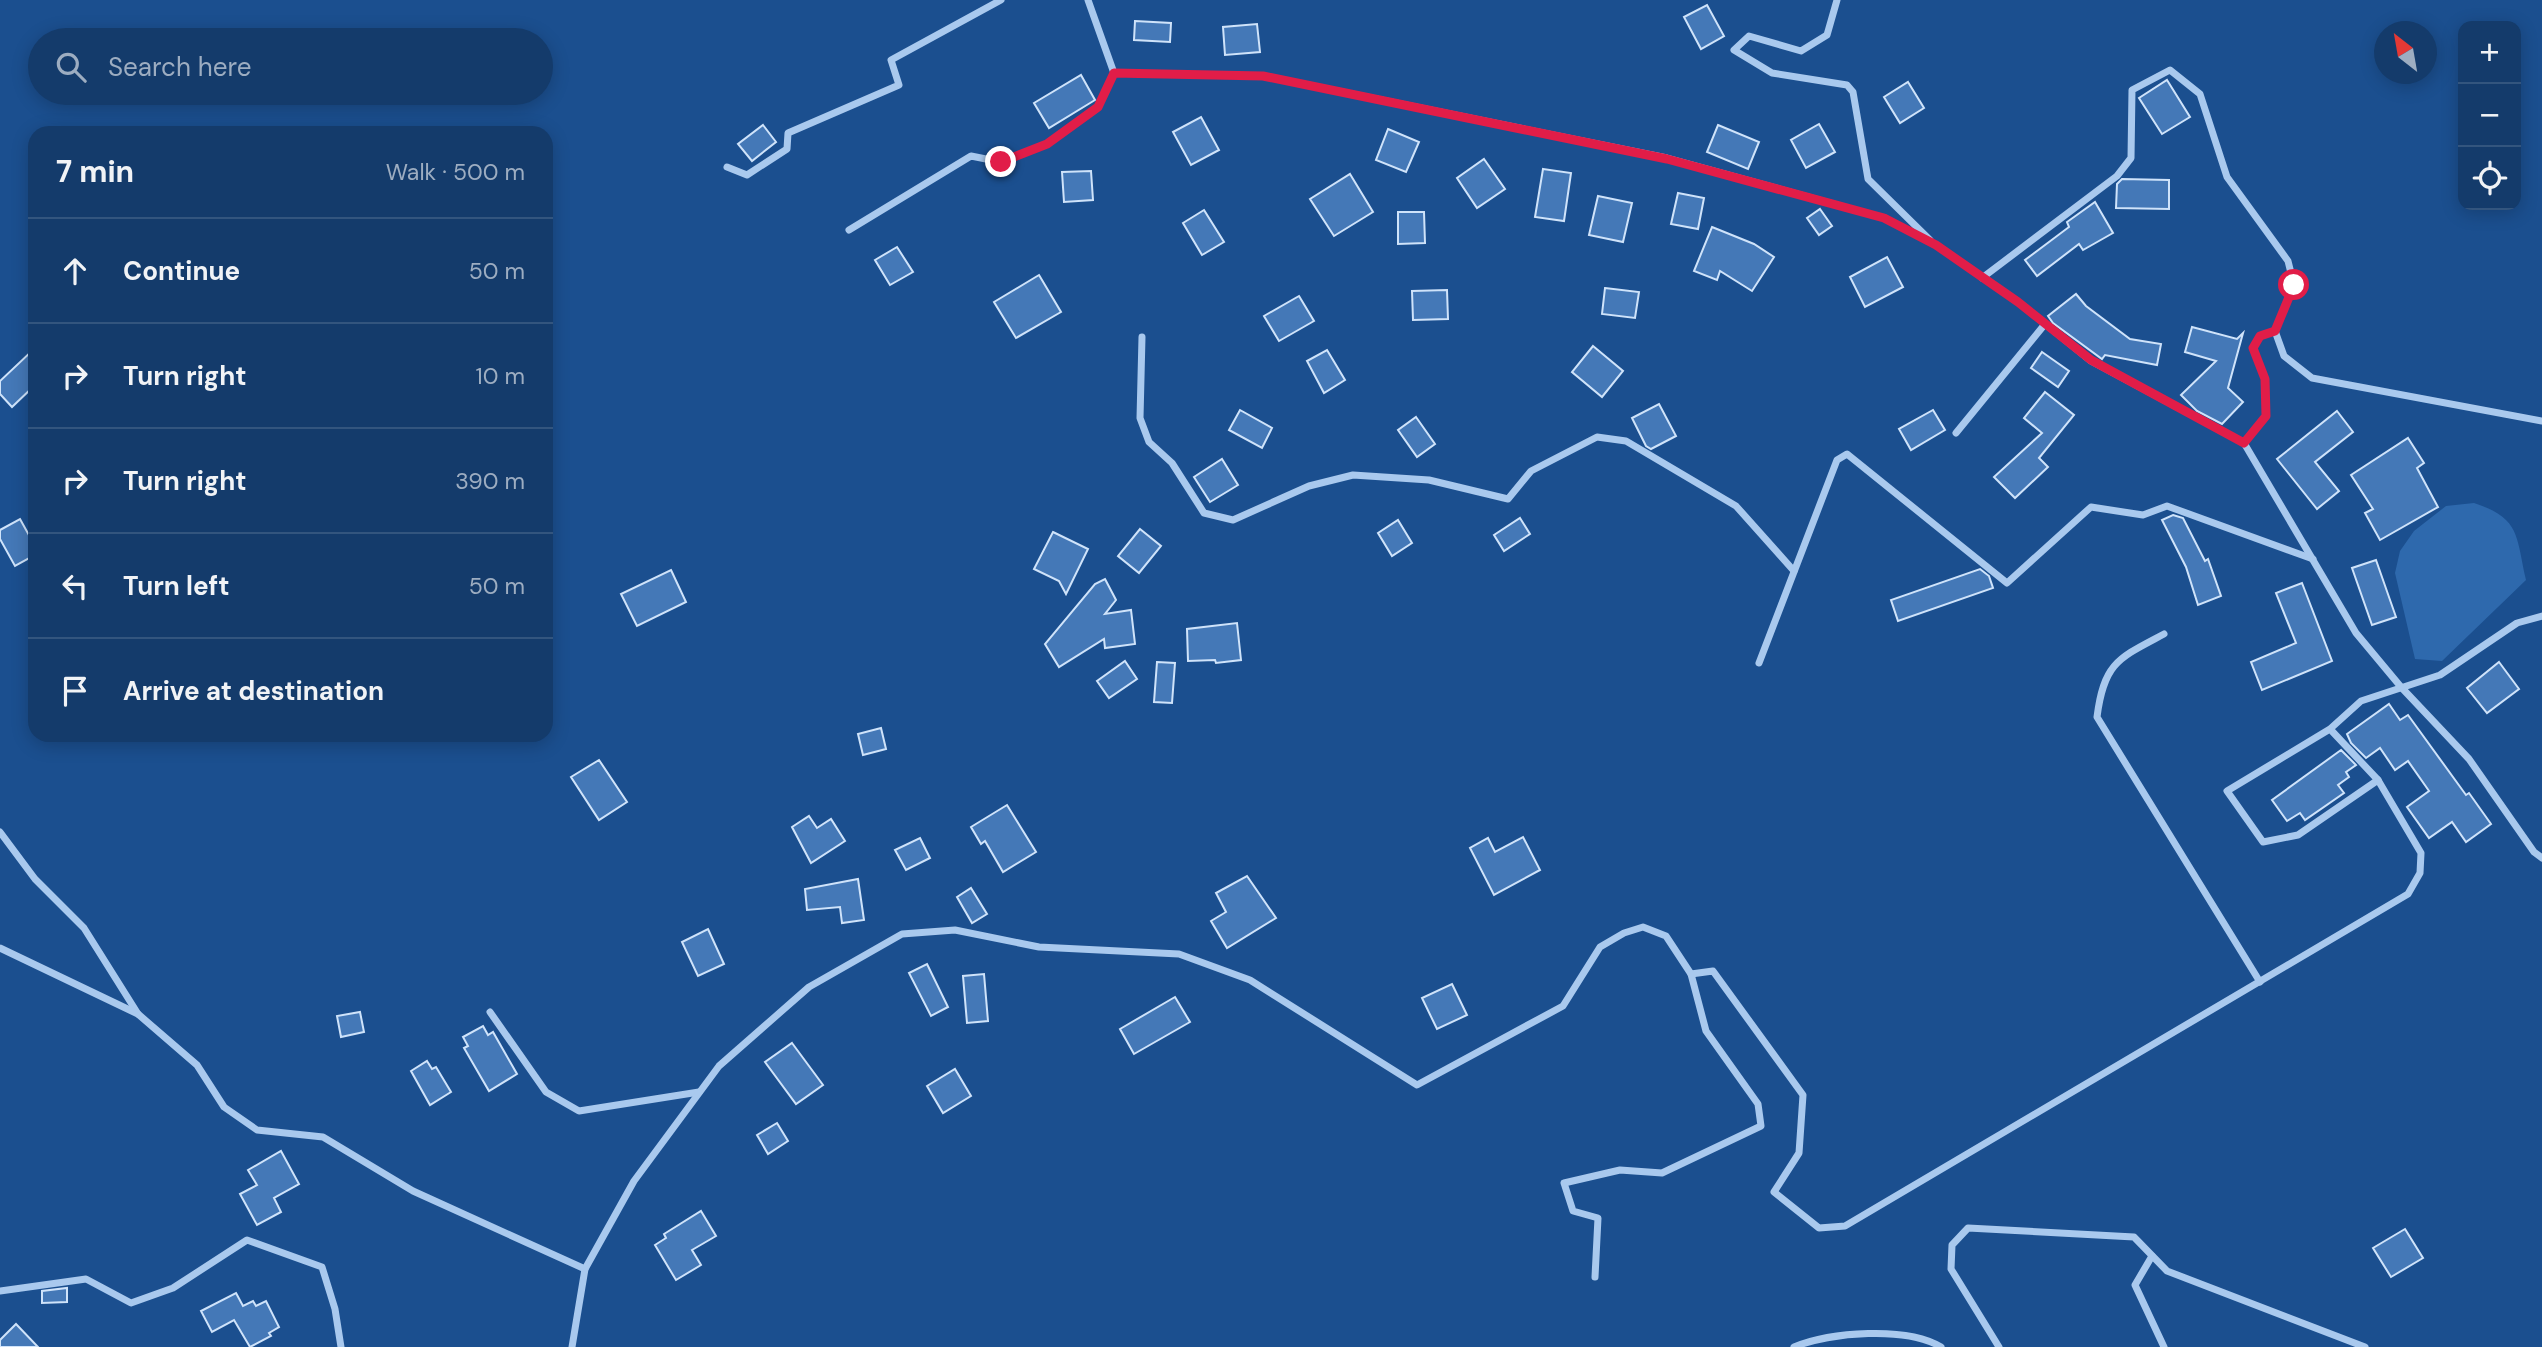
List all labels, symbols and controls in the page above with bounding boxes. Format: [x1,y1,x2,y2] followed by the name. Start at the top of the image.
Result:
[2374,21,2437,84] north arrow
[2458,21,2521,210] map controls
[2458,21,2521,84] button: +
[28,28,553,105] search box
[52,48,90,86] icon: search
[108,50,251,84] text: Search here
[2458,84,2521,147] button: −
[985,146,1016,177] route end
[2458,147,2521,210] button: locate
[56,152,134,191] text: 7 min
[386,157,525,187] text: Walk · 500 m
[56,252,94,290] icon: ahead
[123,254,240,288] text: Continue
[469,256,525,286] text: 50 m
[2278,269,2309,300] route start
[56,357,94,395] icon: right
[123,359,247,393] text: Turn right
[475,361,525,391] text: 10 m
[56,462,94,500] icon: right
[123,464,247,498] text: Turn right
[455,466,525,496] text: 390 m
[56,567,94,605] icon: left
[123,569,230,603] text: Turn left
[469,571,525,601] text: 50 m
[56,672,94,710] icon: arrive
[123,674,384,708] text: Arrive at destination

